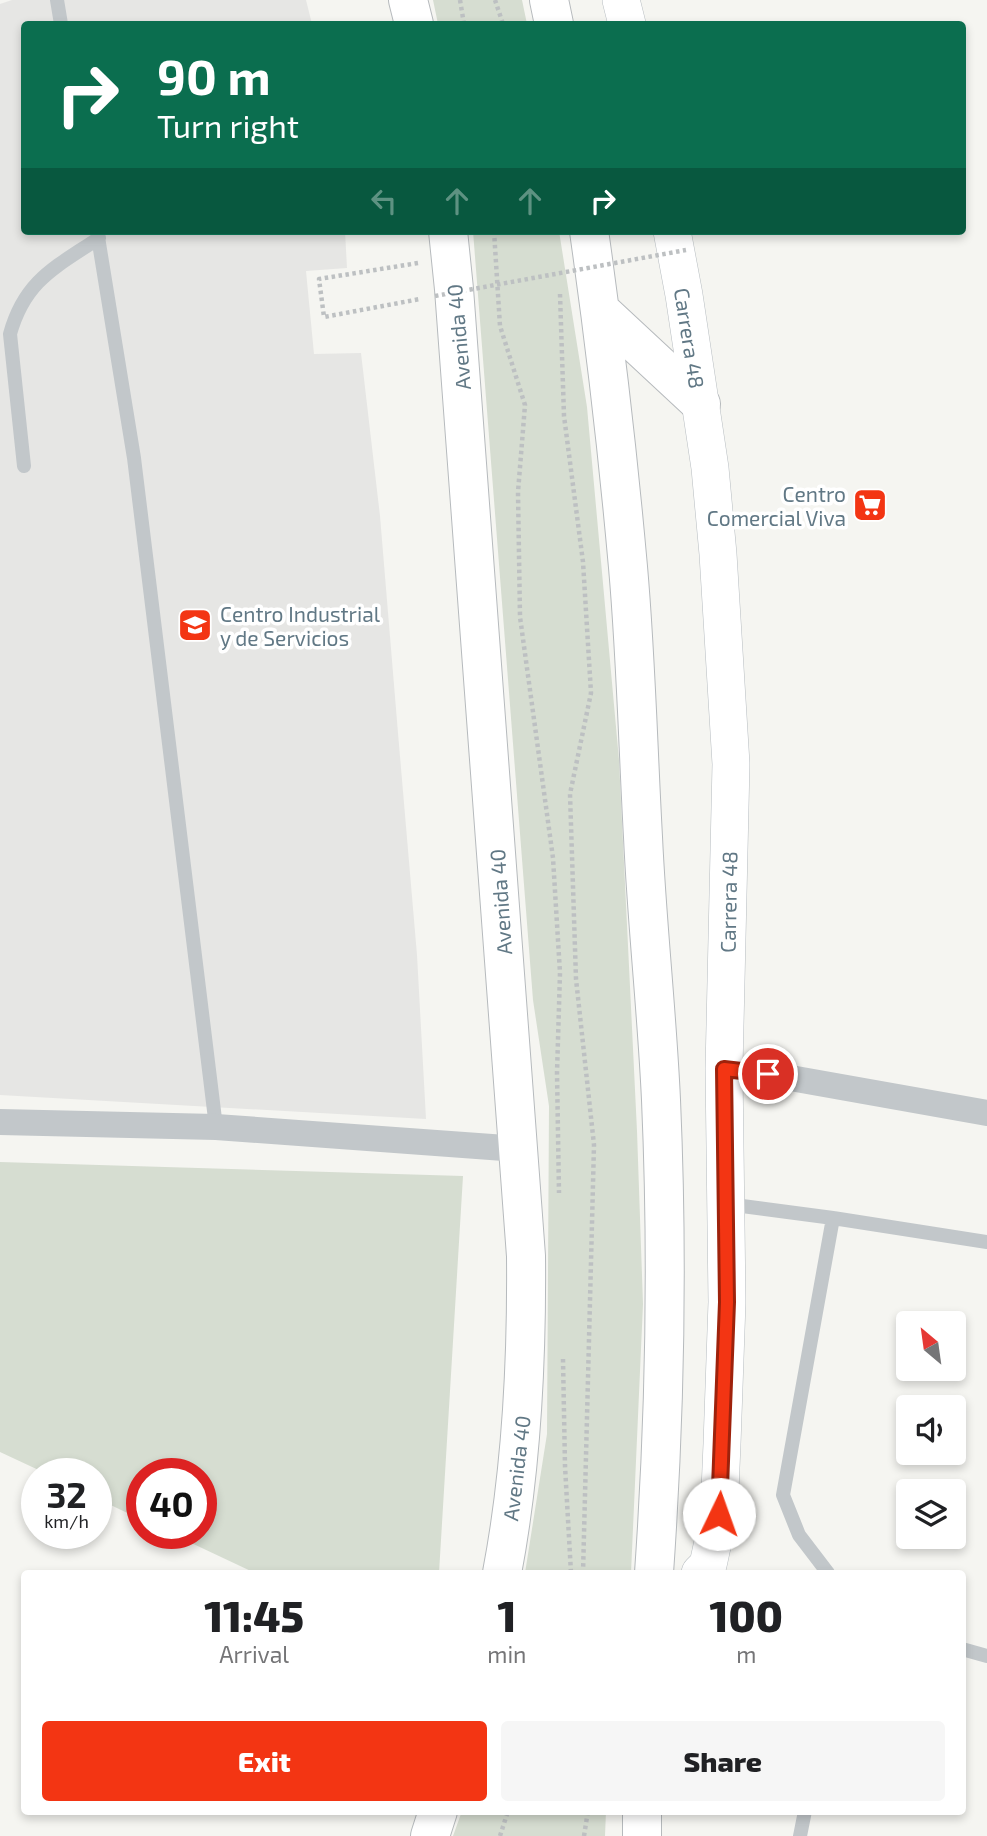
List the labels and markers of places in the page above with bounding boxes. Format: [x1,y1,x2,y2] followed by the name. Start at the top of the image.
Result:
[707,481,846,530] place label: Centro Comercial Viva
[851,486,889,524] supermarket icon: Centro Comercial Viva
[220,601,381,650] place label: Centro Industrial y de Servicios
[176,606,214,644] school or university icon: Centro Industrial y de Servicios
[738,1044,798,1104] pin

